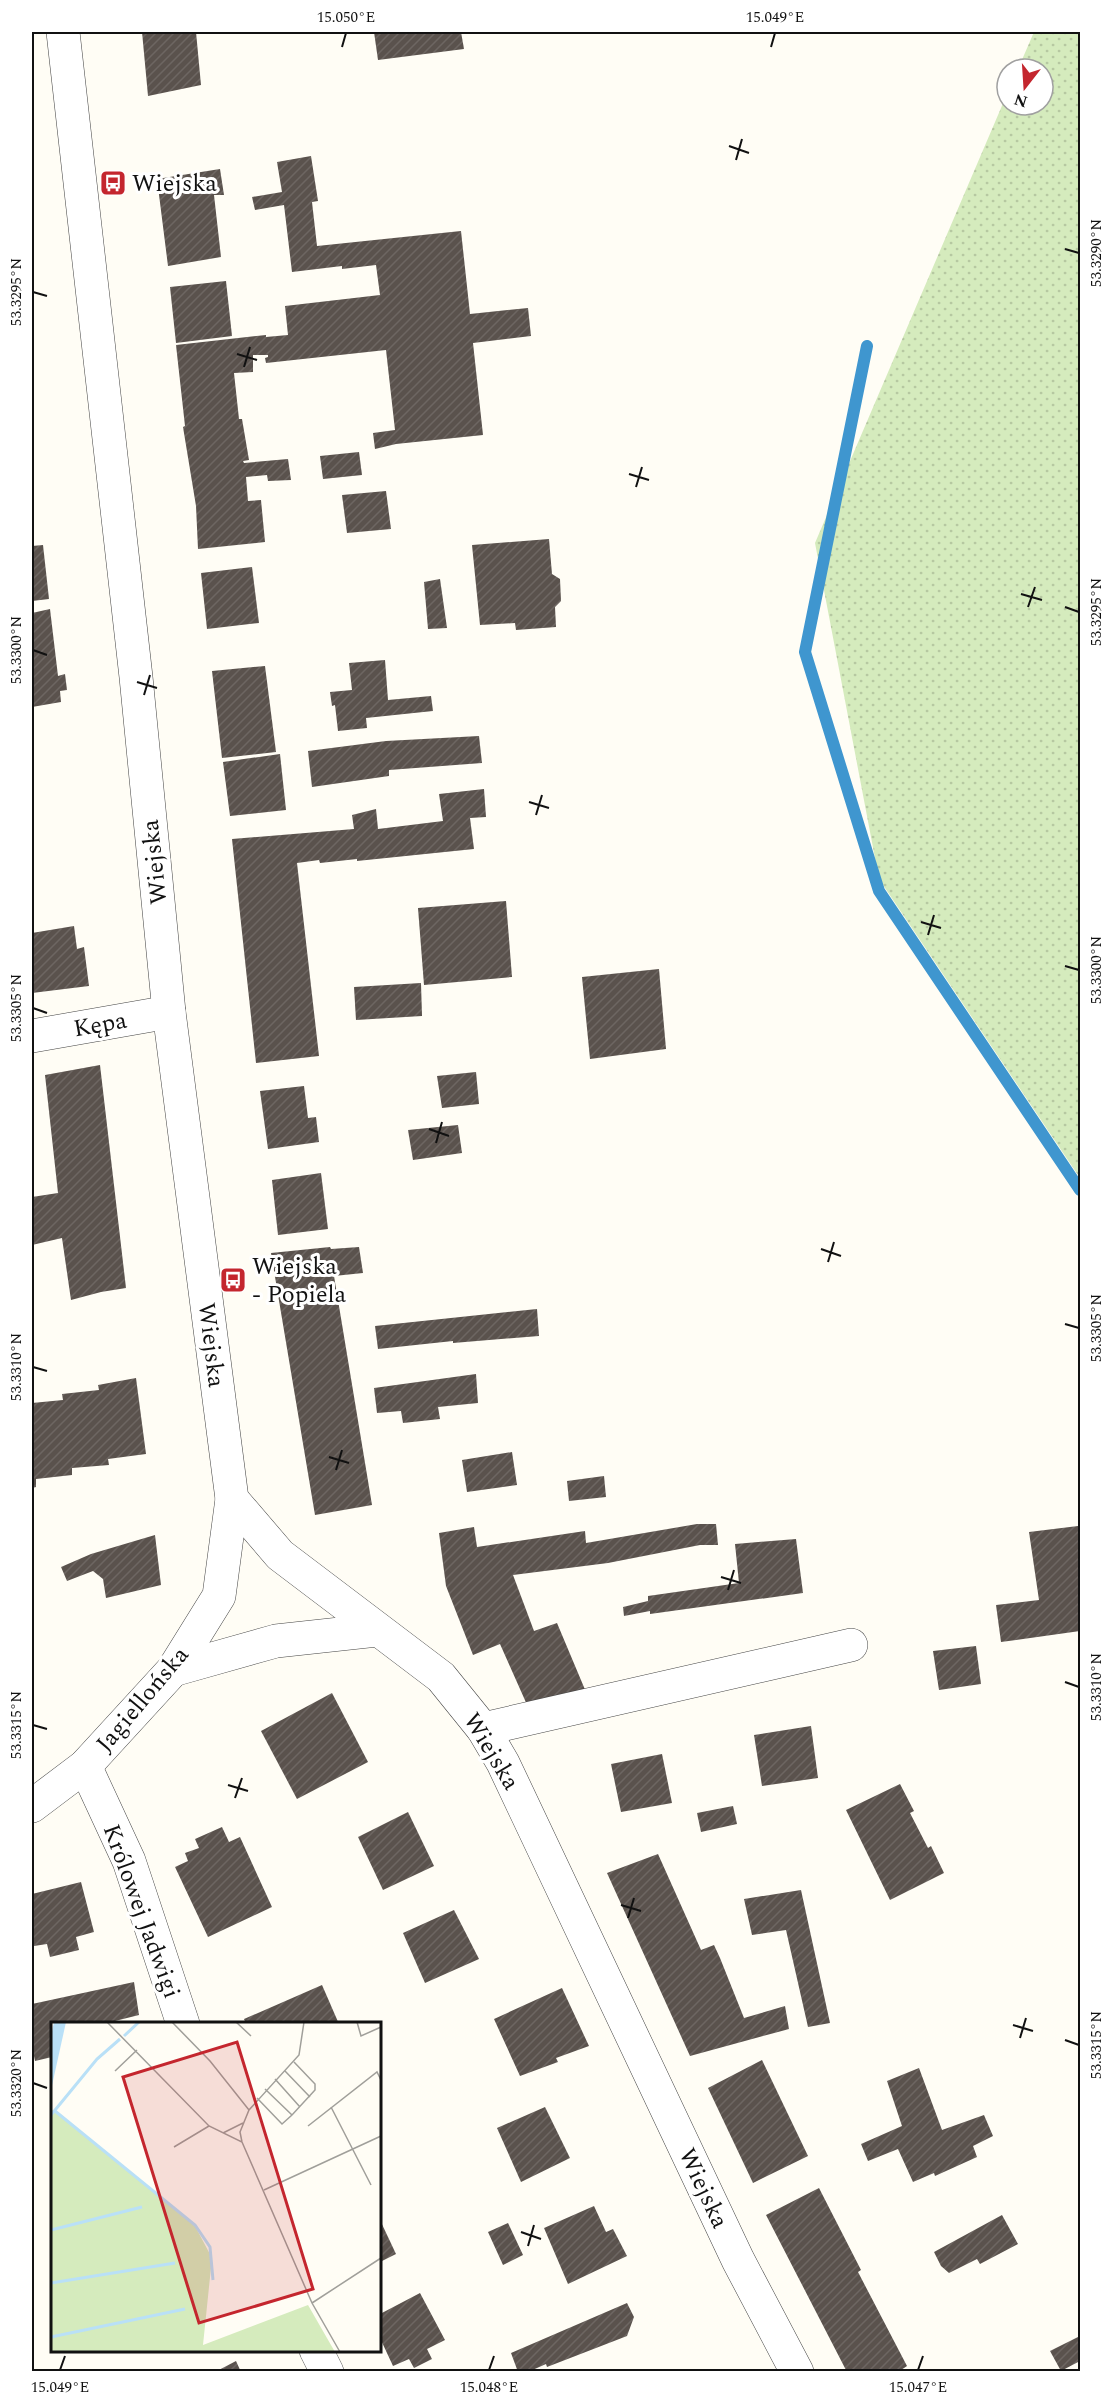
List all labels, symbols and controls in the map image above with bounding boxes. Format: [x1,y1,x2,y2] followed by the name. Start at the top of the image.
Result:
[317,6,375,29] text: 15.050°E
[746,6,804,29] text: 15.049°E
[995,57,1055,117] north arrow
[1011,87,1031,114] text: N
[132,166,217,202] place label: Wiejska
[98,168,128,198] bus stop icon: Wiejska
[1085,219,1108,287] text: 53.3290°N
[5,258,28,326] text: 53.3295°N
[1085,578,1108,646] text: 53.3295°N
[5,616,28,684] text: 53.3300°N
[133,817,177,906] street label: Wiejska
[1085,936,1108,1004] text: 53.3300°N
[5,974,28,1042] text: 53.3305°N
[71,1003,130,1047] street label: Kępa
[252,1249,347,1313] place label: Wiejska - Popiela
[218,1265,248,1295] bus stop icon: Wiejska - Popiela
[1085,1294,1108,1362] text: 53.3305°N
[188,1301,234,1390] street label: Wiejska
[5,1333,28,1401] text: 53.3310°N
[88,1639,198,1760] street label: Jagiellońska
[1085,1653,1108,1721] text: 53.3310°N
[5,1691,28,1759] text: 53.3315°N
[454,1706,529,1797] street label: Wiejska
[93,1819,189,2003] street label: Królowej Jadwigi
[1085,2011,1108,2079] text: 53.3315°N
[51,2022,381,2352] inset map
[5,2049,28,2117] text: 53.3320°N
[669,2142,738,2235] street label: Wiejska
[31,2376,89,2399] text: 15.049°E
[460,2376,518,2399] text: 15.048°E
[889,2376,947,2399] text: 15.047°E

